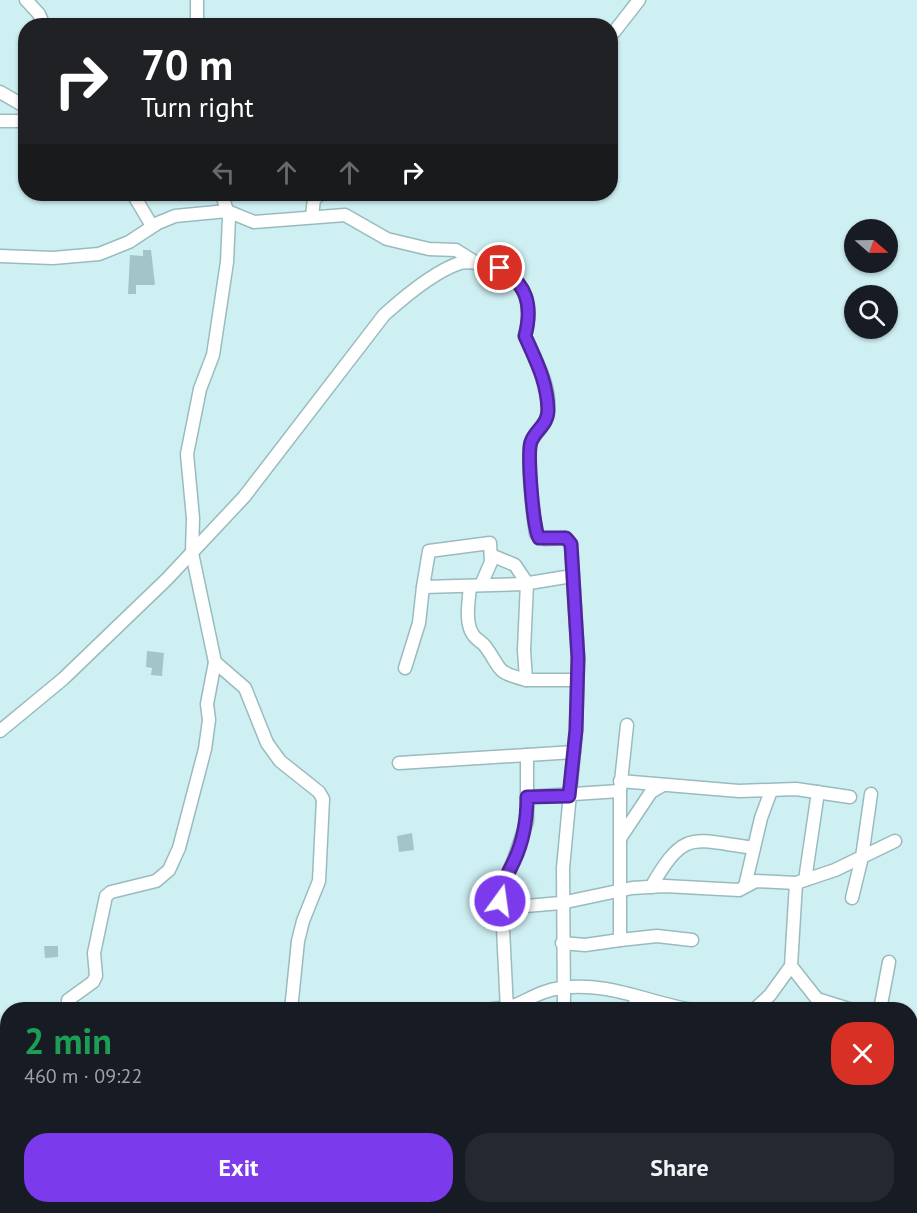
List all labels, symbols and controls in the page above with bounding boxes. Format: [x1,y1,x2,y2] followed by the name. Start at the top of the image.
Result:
[141,37,233,92] text: 70 m
[42,42,120,120] icon: right
[141,90,254,124] text: Turn right
[207,156,240,189] icon: left
[270,156,303,189] icon: ahead
[333,156,366,189] icon: ahead
[396,156,429,189] icon: right
[844,219,898,273] north arrow
[844,219,898,339] map controls
[474,242,525,293] pin
[483,251,516,284] icon: arrive
[844,285,898,339] button: search
[468,869,532,933] position arrow
[24,1017,112,1064] text: 2 min
[831,1022,894,1085] button: close
[24,1063,142,1089] text: 460 m · 09:22
[24,1133,453,1202] button: Exit
[465,1133,894,1202] button: Share

